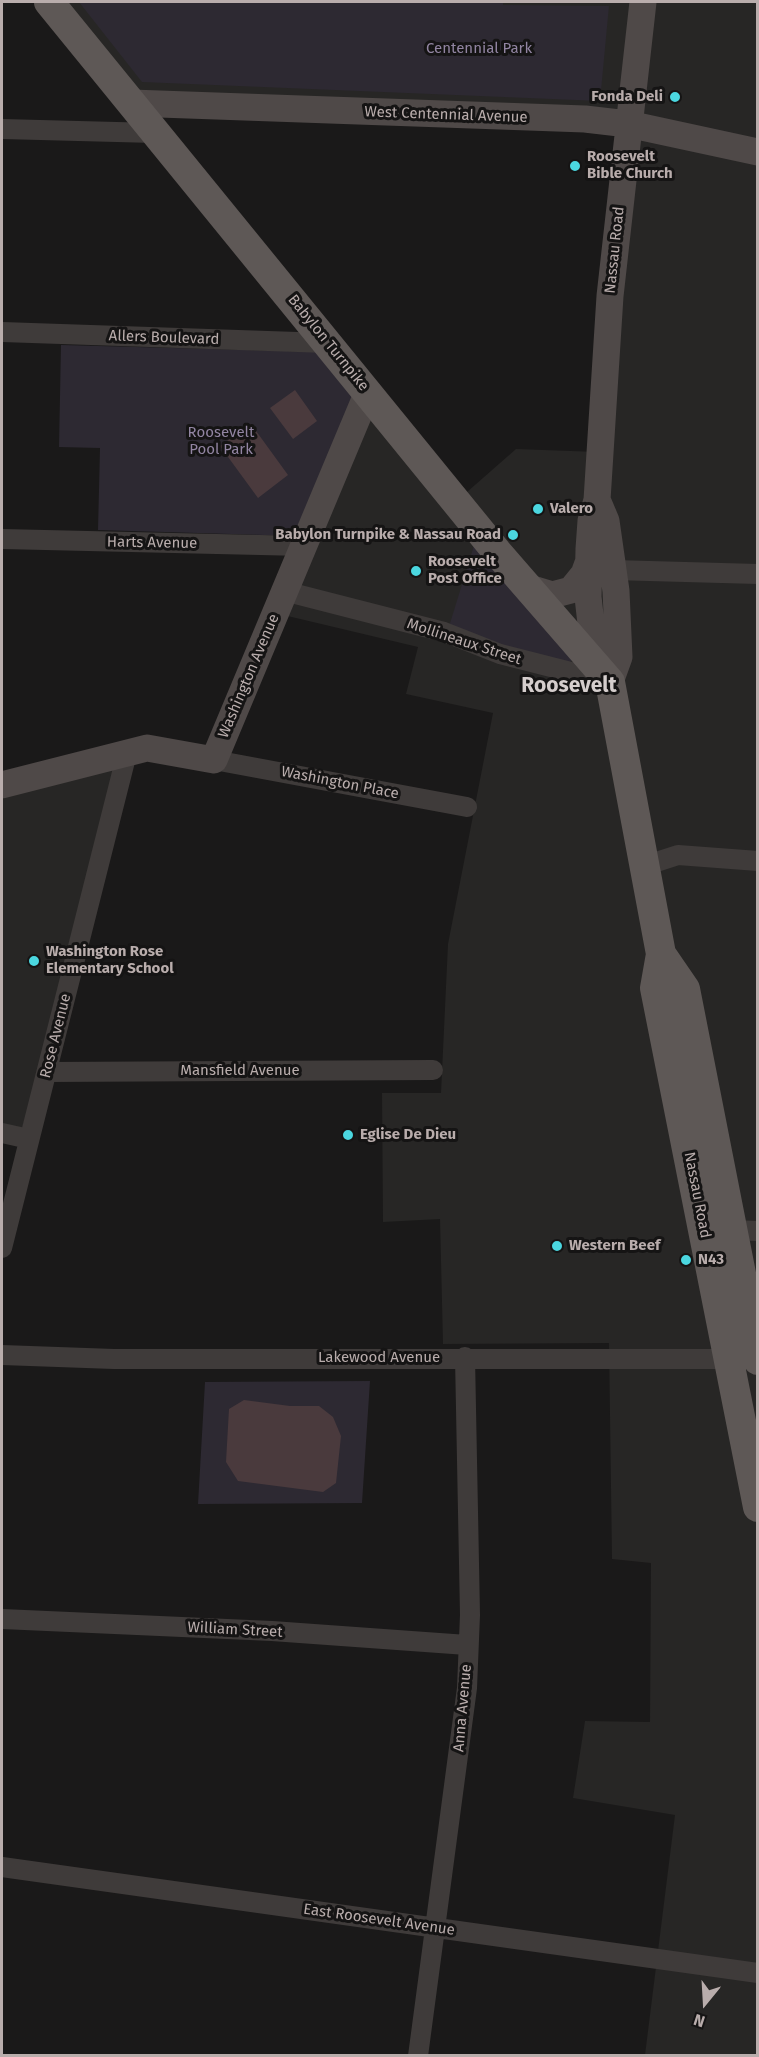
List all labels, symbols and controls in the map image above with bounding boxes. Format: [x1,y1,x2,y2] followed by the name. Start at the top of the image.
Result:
[426,40,532,58] park label: Centennial Park
[591,88,663,106] place label: Fonda Deli
[668,90,682,104] marker: Fonda Deli
[364,103,528,127] street label: West Centennial Avenue
[587,148,673,183] place label: Roosevelt Bible Church
[568,159,582,173] marker: Roosevelt Bible Church
[601,206,629,294] street label: Nassau Road
[284,291,372,395] street label: Babylon Turnpike
[108,327,220,349] street label: Allers Boulevard
[188,424,254,459] park label: Roosevelt Pool Park
[550,500,593,518] place label: Valero
[531,502,545,516] marker: Valero
[275,526,501,544] place label: Babylon Turnpike & Nassau Road
[506,528,520,542] marker: Babylon Turnpike & Nassau Road
[107,533,197,553] street label: Harts Avenue
[428,553,502,588] place label: Roosevelt Post Office
[409,564,423,578] marker: Roosevelt Post Office
[215,611,283,741] street label: Washington Avenue
[405,615,523,669] street label: Mollineaux Street
[521,673,617,699] district label: Roosevelt
[280,763,400,803] street label: Washington Place
[46,943,174,978] place label: Washington Rose Elementary School
[27,954,41,968] marker: Washington Rose Elementary School
[37,992,75,1080] street label: Rose Avenue
[180,1062,300,1080] street label: Mansfield Avenue
[360,1126,456,1144] place label: Eglise De Dieu
[341,1128,355,1142] marker: Eglise De Dieu
[680,1150,714,1240] street label: Nassau Road
[569,1237,660,1255] place label: Western Beef
[550,1239,564,1253] marker: Western Beef
[698,1251,724,1269] place label: N43
[679,1253,693,1267] marker: N43
[318,1349,440,1367] street label: Lakewood Avenue
[187,1619,283,1641] street label: William Street
[450,1663,476,1753] street label: Anna Avenue
[302,1900,456,1940] street label: East Roosevelt Avenue
[675,1973,735,2033] north arrow
[691,2010,707,2031] text: N

